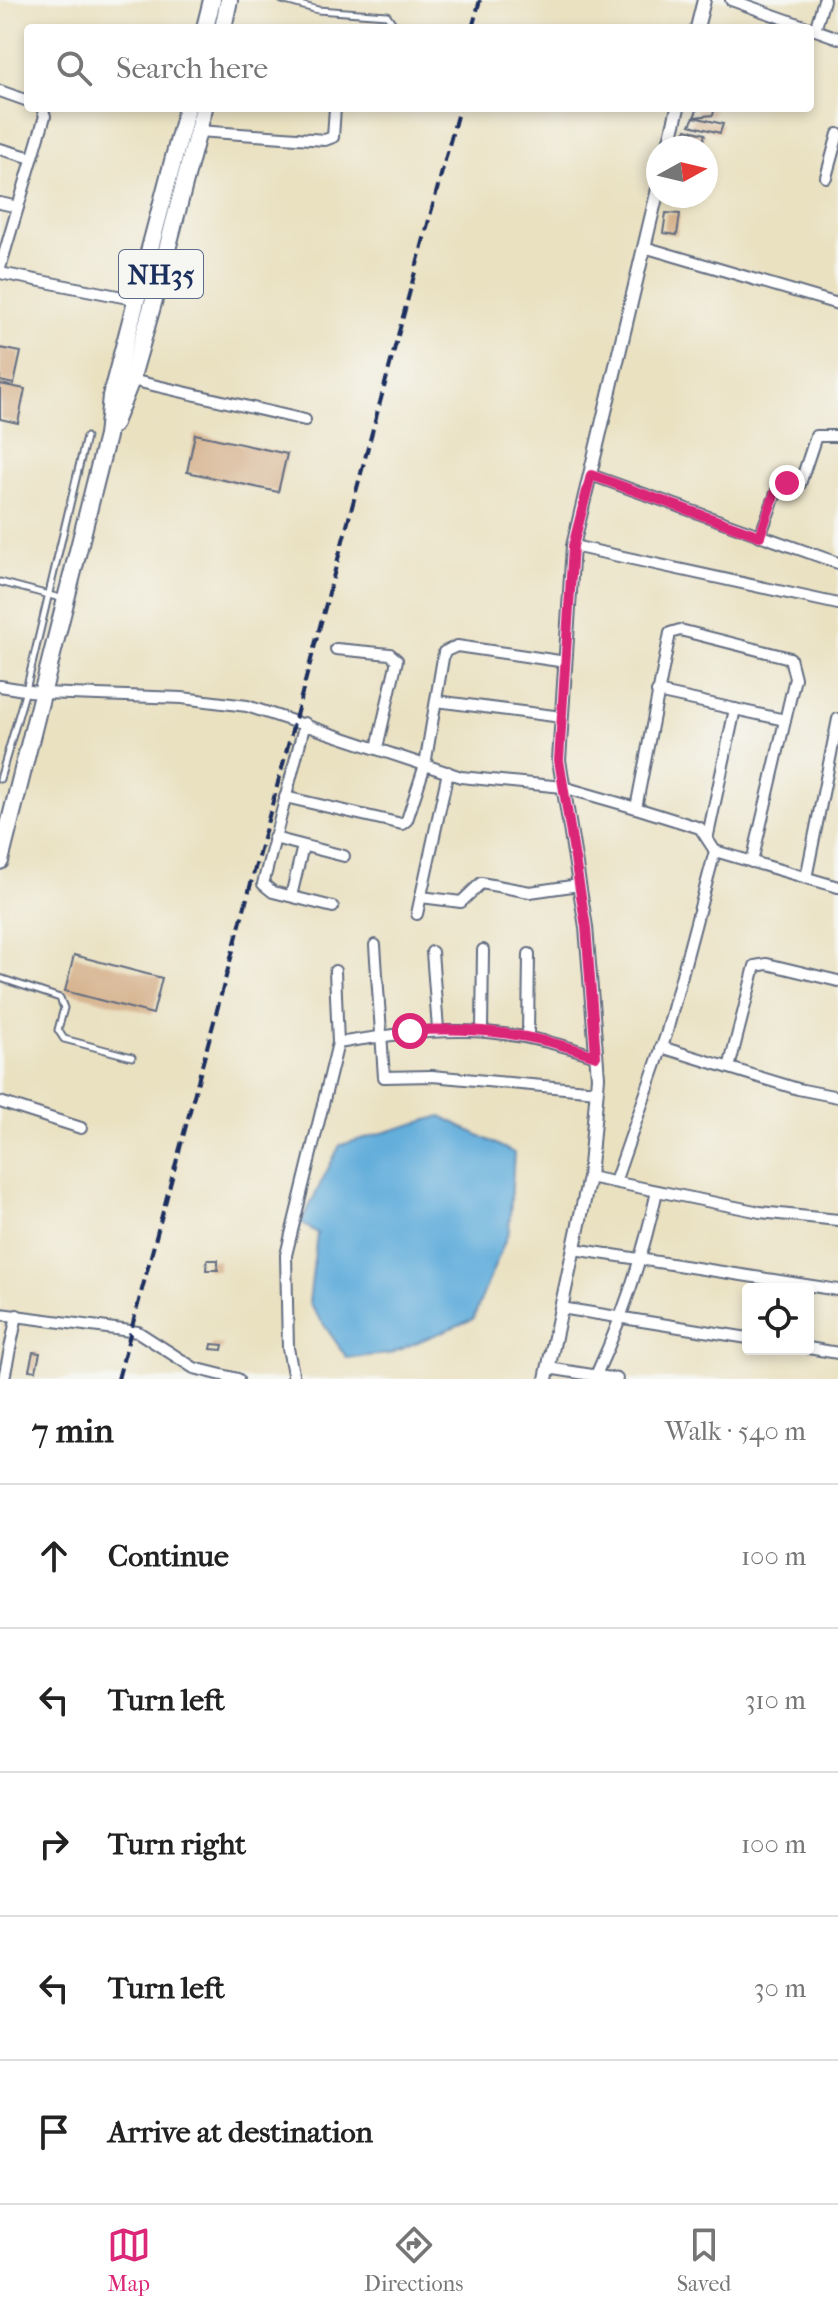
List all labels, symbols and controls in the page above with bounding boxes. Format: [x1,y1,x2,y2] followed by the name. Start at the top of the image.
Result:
[24,24,814,112] search box
[52,46,96,90] icon: search
[116,51,268,86] text: Search here
[646,136,718,208] north arrow
[119,250,203,298] road number: NH35
[769,465,805,501] route end
[392,1013,428,1049] route start
[742,1283,814,1355] map controls
[742,1283,814,1355] button: locate
[32,1411,114,1451] text: 7 min
[665,1416,806,1447] text: Walk · 540 m
[32,1534,76,1578] icon: ahead
[108,1539,229,1574] text: Continue
[741,1541,806,1572] text: 100 m
[32,1678,76,1722] icon: left
[108,1683,225,1718] text: Turn left
[745,1685,806,1716] text: 310 m
[32,1822,76,1866] icon: right
[108,1827,246,1862] text: Turn right
[741,1829,806,1860] text: 100 m
[32,1966,76,2010] icon: left
[108,1971,225,2006] text: Turn left
[754,1973,806,2004] text: 30 m
[32,2110,76,2154] icon: arrive
[108,2115,373,2150] text: Arrive at destination
[107,2223,151,2297] tab: Map
[364,2223,463,2297] tab: Directions
[677,2223,731,2297] tab: Saved

